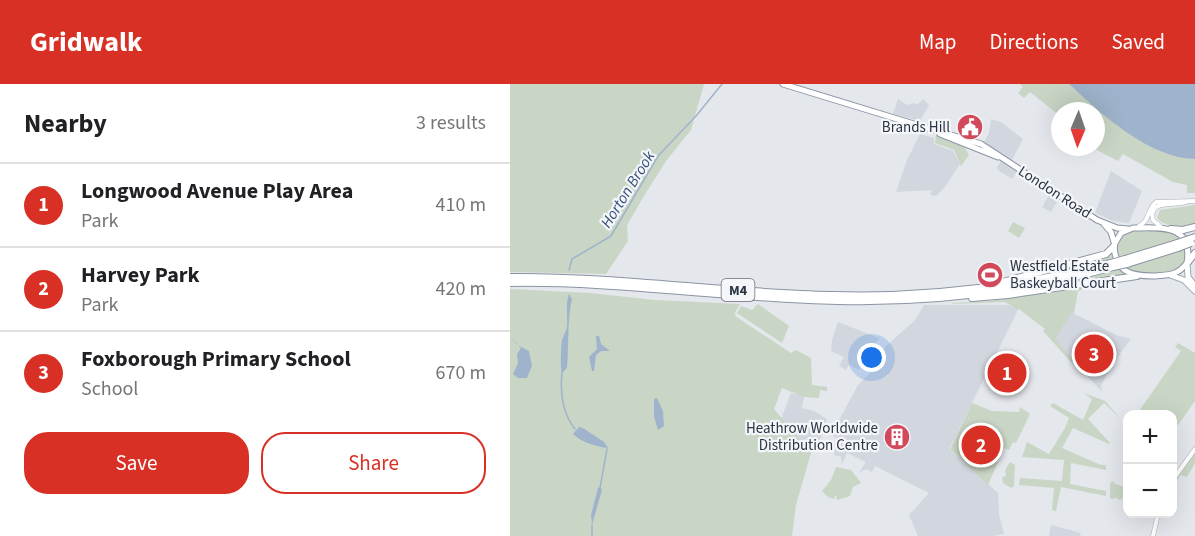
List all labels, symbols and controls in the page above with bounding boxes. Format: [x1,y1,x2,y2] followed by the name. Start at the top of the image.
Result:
[30,22,142,62] text: Gridwalk
[919,27,957,57] text: Map
[990,27,1078,57] text: Directions
[1111,27,1165,57] text: Saved
[1051,102,1105,156] north arrow
[24,105,107,142] text: Nearby
[416,109,486,137] text: 3 results
[955,112,985,142] public building icon: Brands Hill
[882,117,950,138] place label: Brands Hill
[595,146,660,232] water label: Horton Brook
[1014,161,1095,224] street label: London Road
[81,175,353,207] text: Longwood Avenue Play Area
[38,191,49,219] text: 1
[436,191,486,219] text: 410 m
[81,207,118,235] text: Park
[1010,256,1116,294] place label: Westfield Estate Baskeyball Court
[81,259,200,291] text: Harvey Park
[975,260,1005,290] sports icon: Westfield Estate Baskeyball Court
[38,275,49,303] text: 2
[436,275,486,303] text: 420 m
[722,279,754,301] road number: M4
[81,291,118,319] text: Park
[1074,332,1114,376] pin: 3
[81,343,351,375] text: Foxborough Primary School
[857,343,886,372] your location
[988,350,1026,396] pin: 1
[38,359,49,387] text: 3
[436,359,486,387] text: 670 m
[81,375,138,403] text: School
[1123,410,1177,518] map controls
[1123,410,1177,464] button: +
[746,418,878,456] place label: Heathrow Worldwide Distribution Centre
[882,422,912,452] building icon: Heathrow Worldwide Distribution Centre
[962,422,1000,468] pin: 2
[24,432,249,494] button: Save
[261,432,486,494] button: Share
[1123,464,1177,518] button: −

